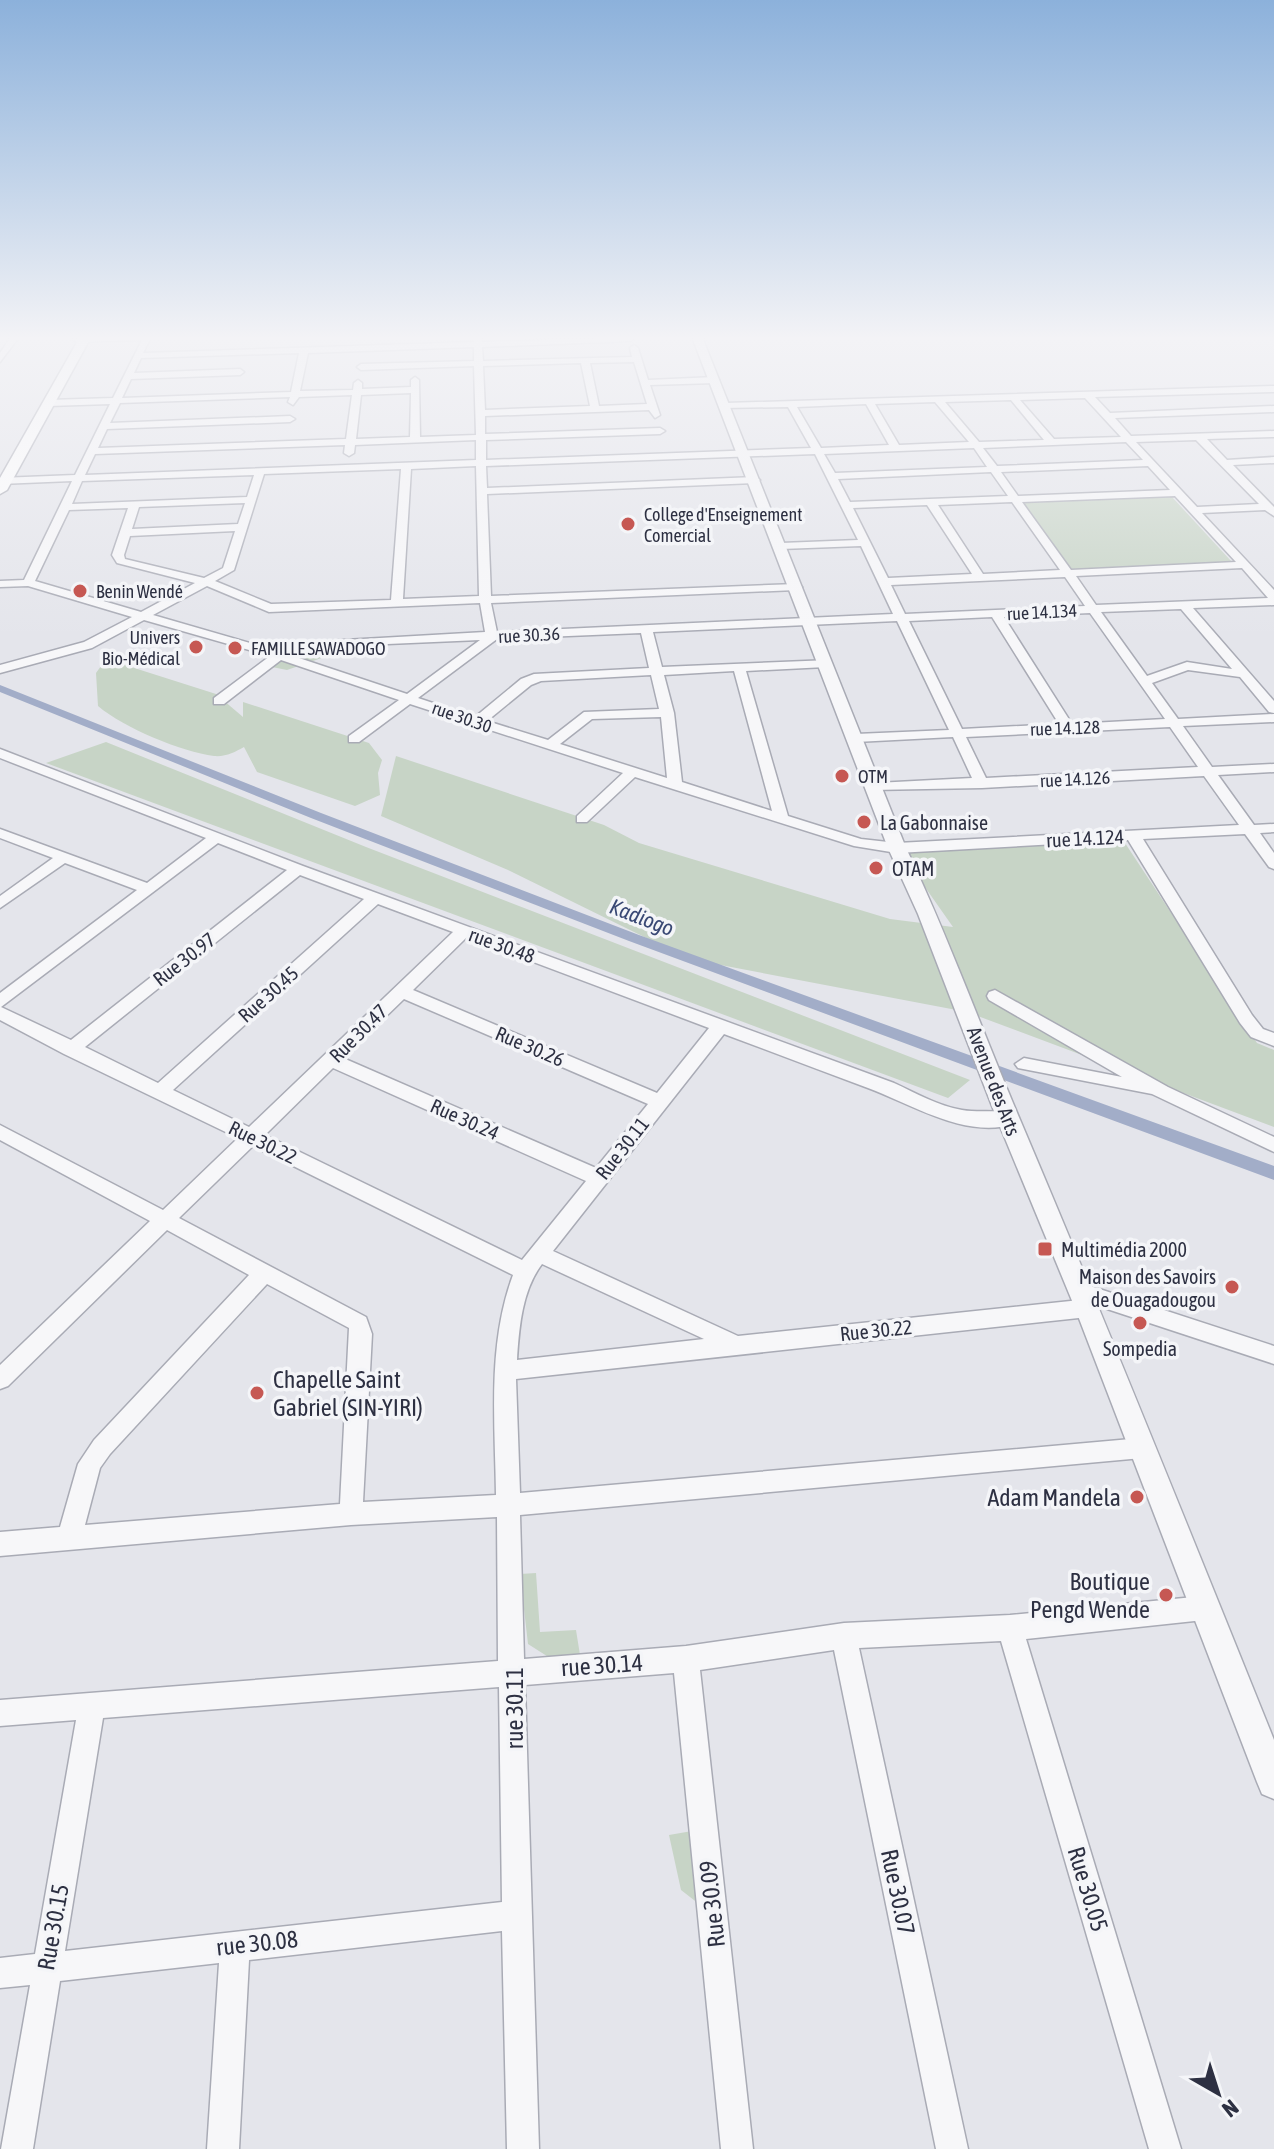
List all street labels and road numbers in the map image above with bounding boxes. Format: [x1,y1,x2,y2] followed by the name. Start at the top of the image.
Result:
[1006,600,1078,624] street label: rue 14.134
[498,623,560,647] street label: rue 30.36
[429,697,495,737] street label: rue 30.30
[1030,716,1100,740] street label: rue 14.128
[1039,767,1111,791] street label: rue 14.126
[1045,824,1125,852] street label: rue 14.124
[466,922,538,968] street label: rue 30.48
[148,928,220,990] street label: Rue 30.97
[233,961,303,1027] street label: Rue 30.45
[324,999,392,1067] street label: Rue 30.47
[492,1021,568,1071] street label: Rue 30.26
[963,1023,1025,1139] street label: Avenue des Arts
[427,1094,503,1144] street label: Rue 30.24
[591,1112,653,1184] street label: Rue 30.11
[225,1116,301,1168] street label: Rue 30.22
[839,1315,913,1345] street label: Rue 30.22
[560,1649,644,1681] street label: rue 30.14
[501,1667,528,1749] street label: rue 30.11
[1062,1843,1114,1935] street label: Rue 30.05
[876,1847,920,1937] street label: Rue 30.07
[694,1859,730,1949] street label: Rue 30.09
[32,1882,74,1972] street label: Rue 30.15
[215,1925,299,1961] street label: rue 30.08

